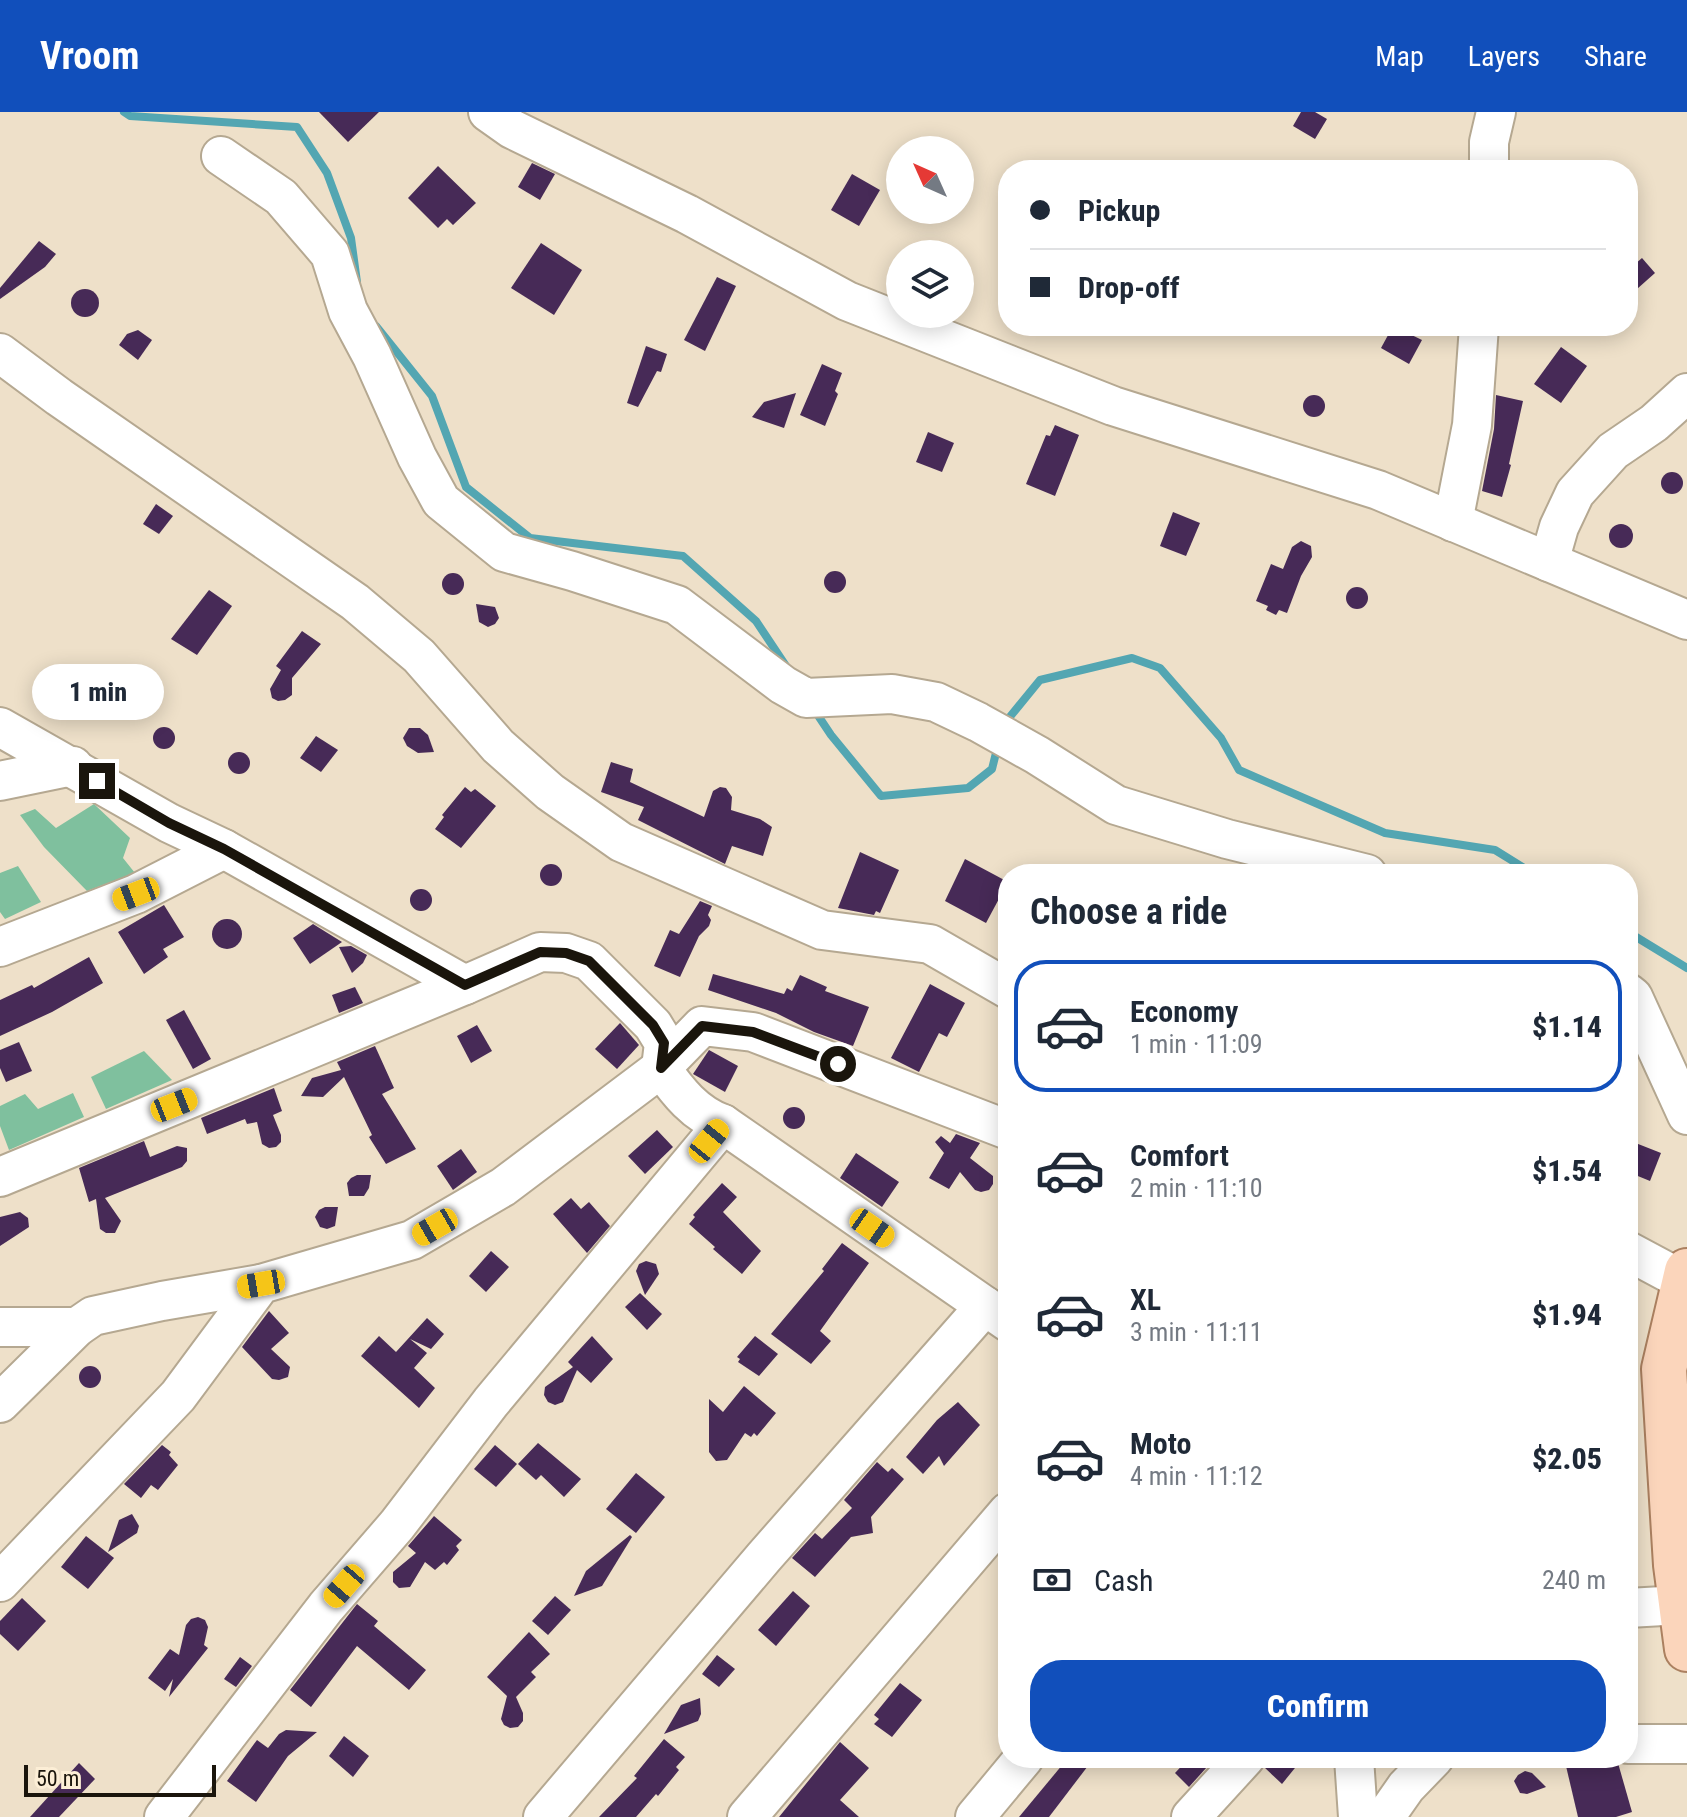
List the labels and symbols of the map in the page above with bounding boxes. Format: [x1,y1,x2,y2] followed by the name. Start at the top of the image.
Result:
[886,136,974,224] north arrow
[31,665,163,721] callout: 1 min
[79,763,115,799] route end
[109,874,163,914] car
[820,1046,856,1082] route start
[147,1085,201,1125] car
[685,1115,733,1167] car
[845,1204,899,1252] car
[408,1205,462,1249] car
[235,1268,287,1300] car
[319,1560,369,1612] car
[24,1761,216,1797] scale bar

